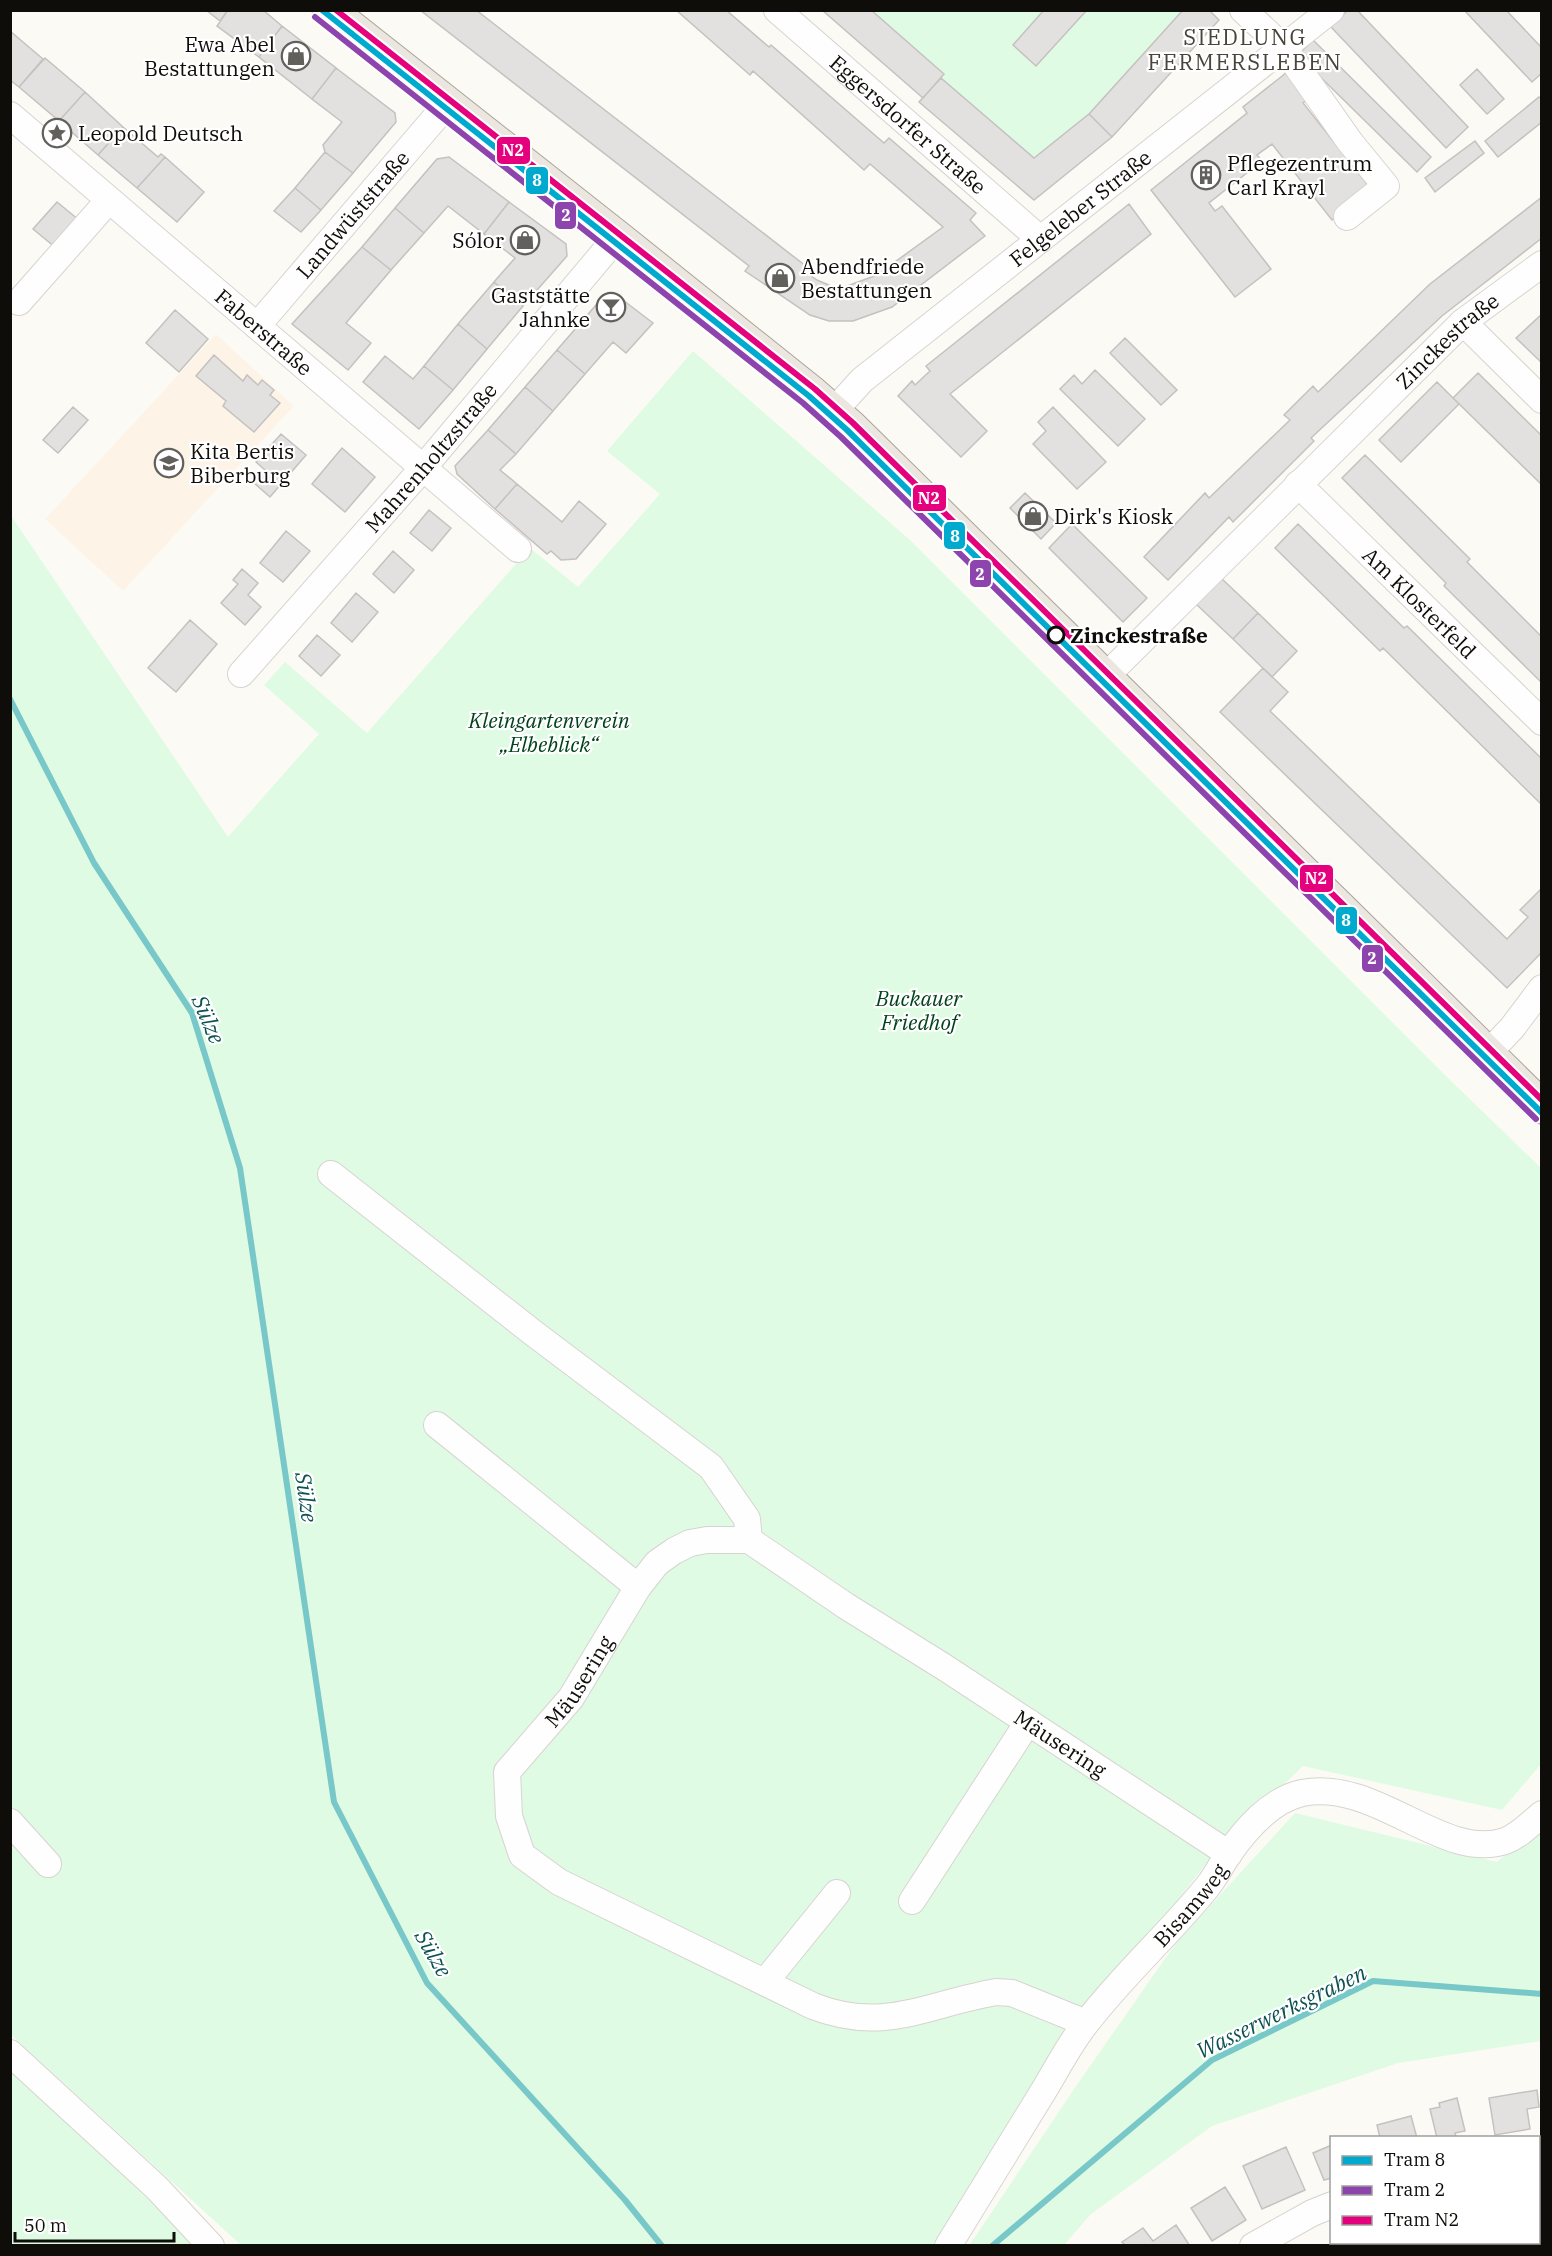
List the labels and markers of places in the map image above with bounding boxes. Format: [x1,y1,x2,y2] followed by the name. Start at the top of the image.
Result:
[144,30,275,82] place label: Ewa Abel Bestattungen
[280,40,312,72] shop icon: Ewa Abel Bestattungen
[41,117,73,149] place icon: Leopold Deutsch
[78,119,243,147] place label: Leopold Deutsch
[1227,149,1372,201] place label: Pflegezentrum Carl Krayl
[1190,159,1222,191] building icon: Pflegezentrum Carl Krayl
[509,224,541,256] shop icon: Sólor
[452,226,505,254] place label: Sólor
[801,252,932,304] place label: Abendfriede Bestattungen
[764,262,796,294] shop icon: Abendfriede Bestattungen
[491,281,590,333] place label: Gaststätte Jahnke
[595,291,627,323] bar icon: Gaststätte Jahnke
[190,437,294,489] place label: Kita Bertis Biberburg
[153,447,185,479] school or university icon: Kita Bertis Biberburg
[1017,500,1049,532] shop icon: Dirk's Kiosk
[1054,502,1174,530] place label: Dirk's Kiosk
[1070,621,1208,649] place label: Zinckestraße
[1047,626,1065,644] marker: Zinckestraße

